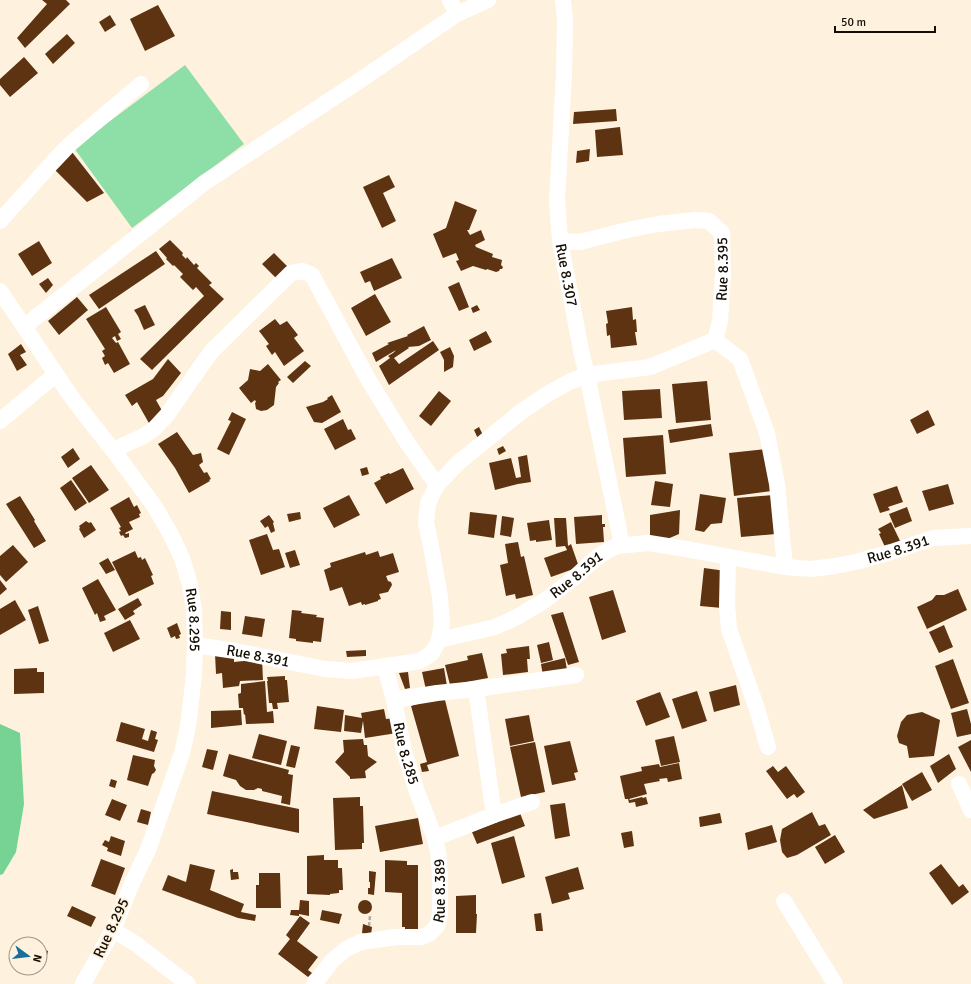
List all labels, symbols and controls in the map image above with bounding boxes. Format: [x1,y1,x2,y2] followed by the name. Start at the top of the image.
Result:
[835,8,935,34] scale bar
[841,15,866,30] text: 50 m
[712,237,732,302] street label: Rue 8.395
[552,242,581,308] street label: Rue 8.307
[865,531,931,567] street label: Rue 8.391
[546,547,606,602] street label: Rue 8.391
[182,587,204,652] street label: Rue 8.295
[225,641,291,671] street label: Rue 8.391
[390,721,423,787] street label: Rue 8.285
[429,858,449,925] street label: Rue 8.389
[89,895,133,961] street label: Rue 8.295
[8,936,48,976] north arrow
[30,953,44,964] text: N

